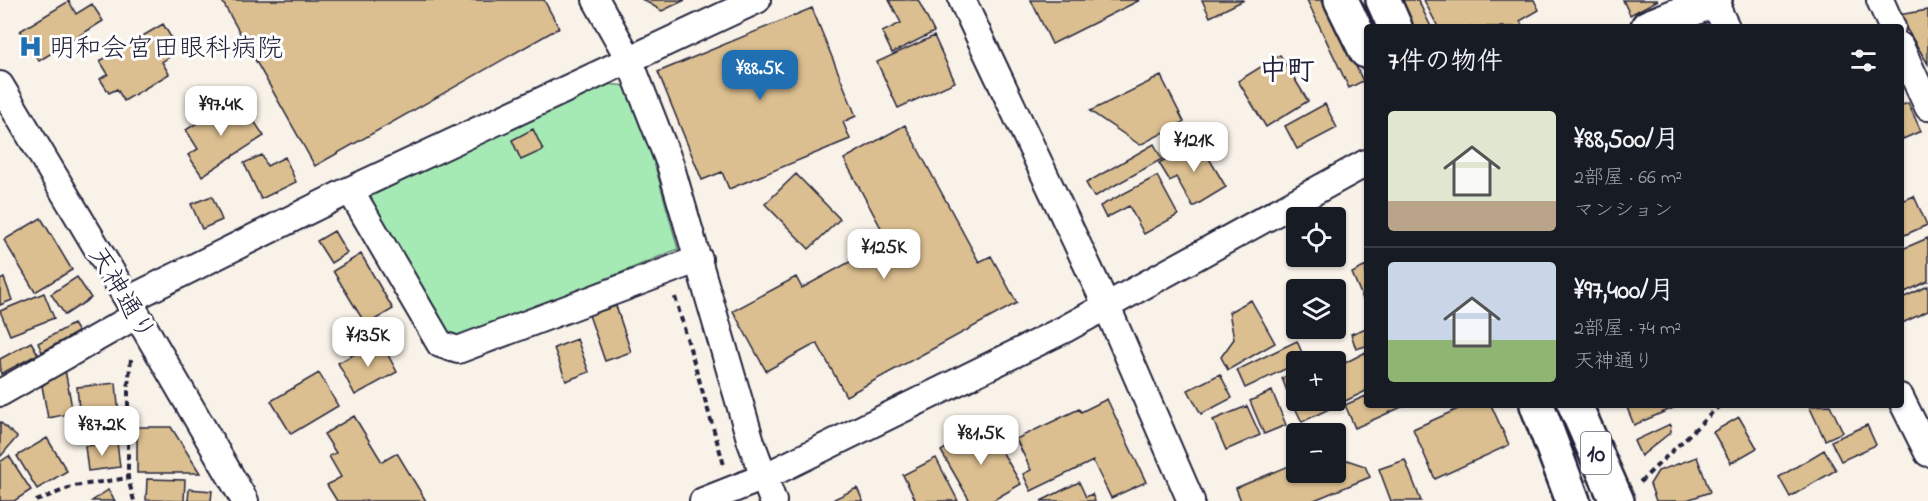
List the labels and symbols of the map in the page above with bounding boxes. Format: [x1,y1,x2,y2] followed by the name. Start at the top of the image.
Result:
[49,31,283,69] place label: 明和会宮田眼科病院
[18,34,44,60] hospital icon: 明和会宮田眼科病院
[711,50,809,101] pin: ¥88.5K
[1259,52,1315,93] district label: 中町
[172,86,270,137] pin: ¥97.4K
[1152,122,1236,173] pin: ¥121K
[842,229,926,280] pin: ¥125K
[77,240,164,349] street label: 天神通り
[326,317,410,368] pin: ¥135K
[53,406,151,457] pin: ¥87.2K
[932,415,1030,466] pin: ¥81.5K
[1581,432,1611,474] road number: 10

